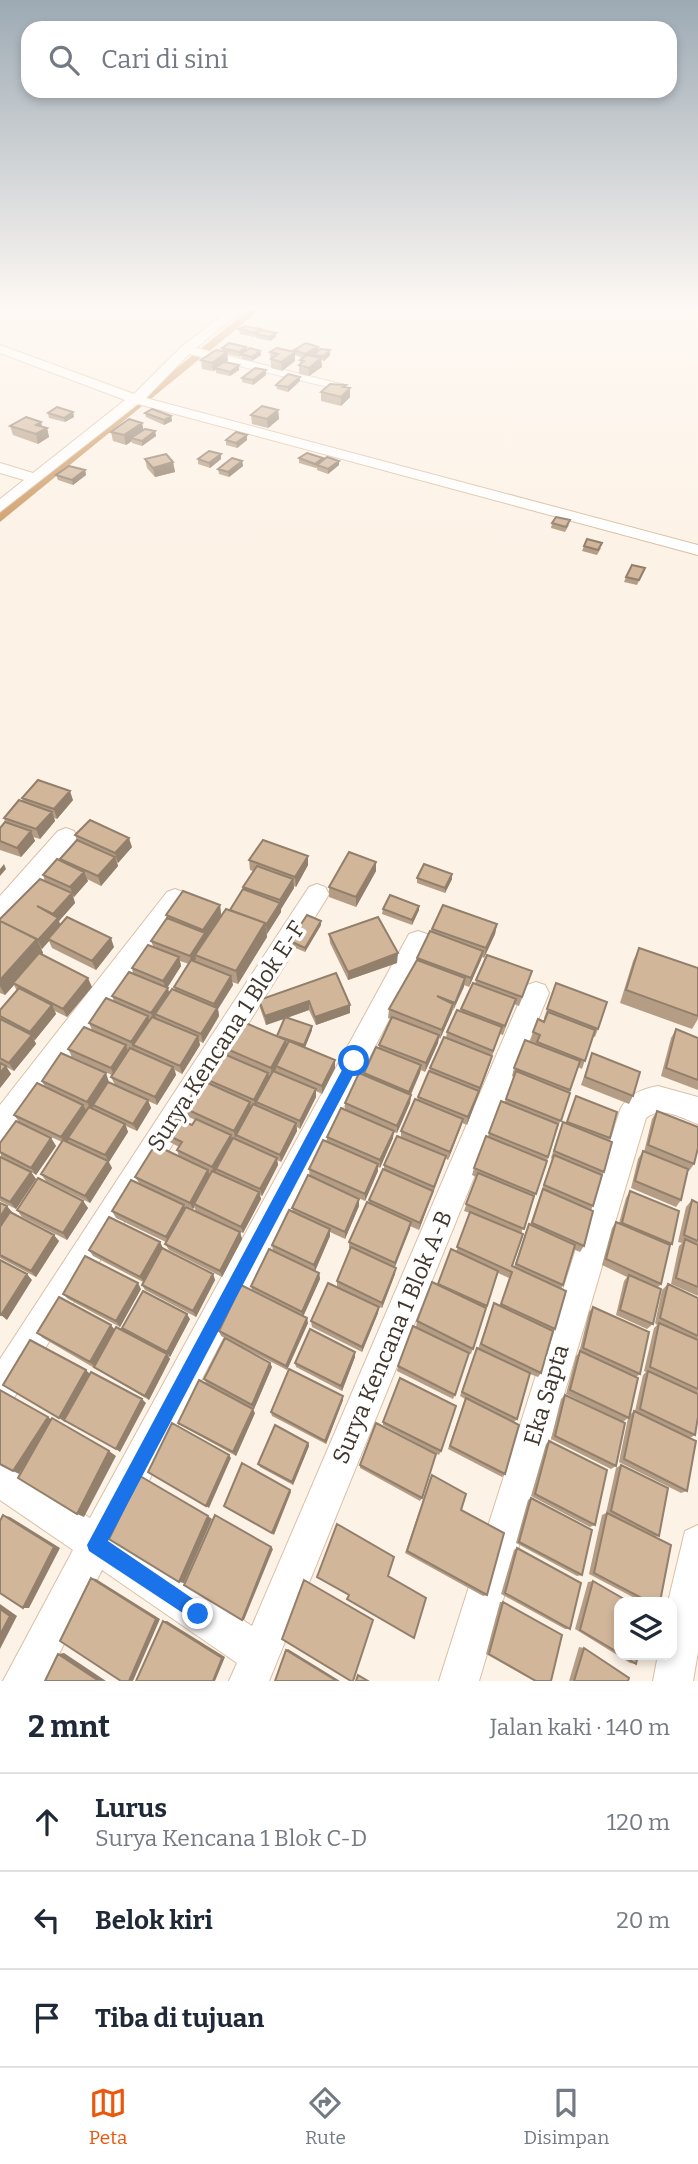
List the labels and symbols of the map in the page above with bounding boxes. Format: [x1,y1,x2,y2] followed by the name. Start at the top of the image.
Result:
[141,916,311,1156] street label: Surya Kencana 1 Blok E-F
[338,1045,369,1076] route start
[326,1206,458,1468] street label: Surya Kencana 1 Blok A-B
[517,1341,575,1449] street label: Eka Sapta
[182,1598,213,1629] route end

